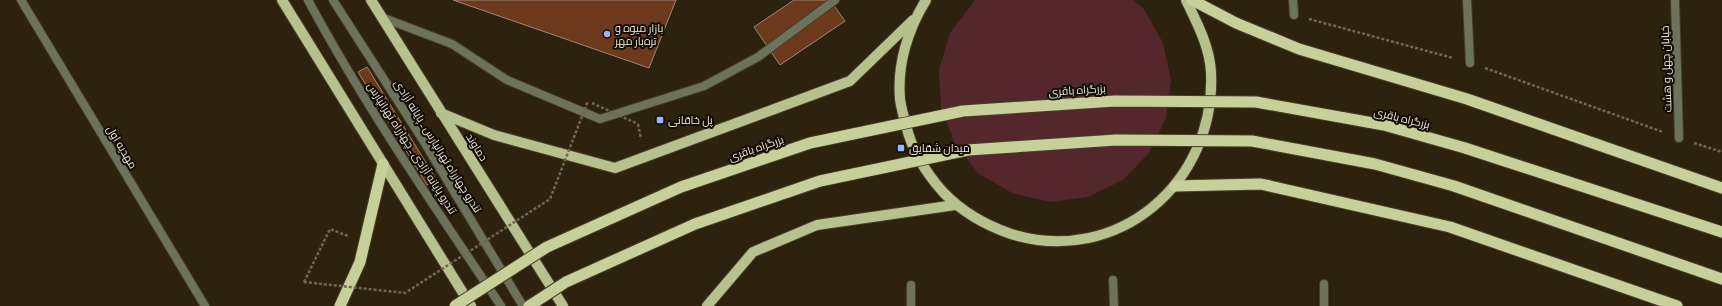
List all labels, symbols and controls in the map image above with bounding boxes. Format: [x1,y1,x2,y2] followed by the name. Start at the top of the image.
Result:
[614,21,663,49] place label: بازار میوه و تره‌بار مهر
[1657,25,1676,113] street label: خیابان چهل و هشت
[602,29,612,39] marker: بازار میوه و تره‌بار مهر
[390,77,485,216] street label: تندرو چهارراه تهرانپارس ـ پایانه آزادی
[363,80,460,217] street label: تندرو پایانه آزادی ـ چهارراه تهرانپارس
[1048,81,1106,100] street label: بزرگراه باقری
[1372,104,1432,133] street label: بزرگراه باقری
[668,113,713,128] place label: پل خاقانی
[655,115,665,125] marker: پل خاقانی
[103,123,140,172] street label: مهدیه اول
[462,130,491,164] street label: دماوند
[727,132,786,165] street label: بزرگراه باقری
[909,141,970,156] place label: میدان شقایق
[896,143,906,153] marker: میدان شقایق

